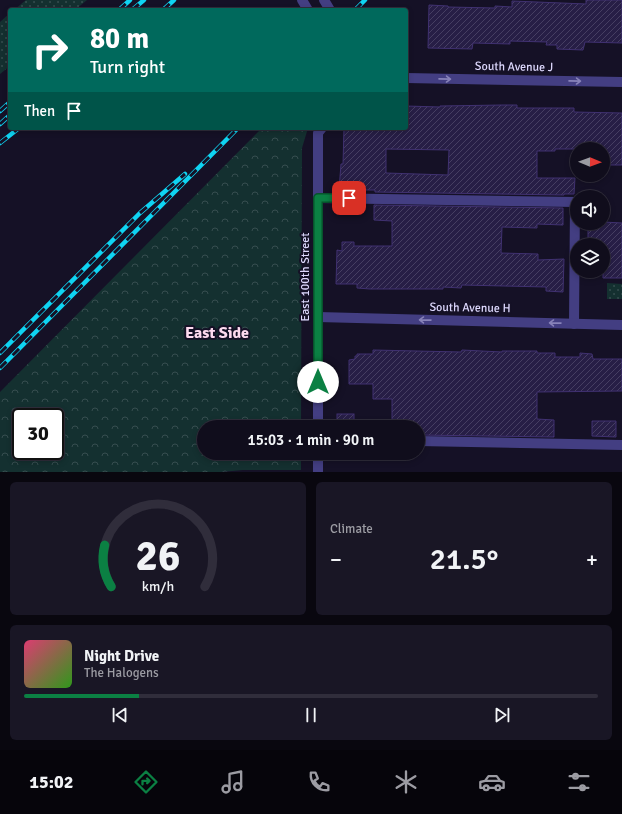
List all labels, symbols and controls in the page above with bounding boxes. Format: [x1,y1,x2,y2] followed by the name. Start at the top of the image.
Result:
[90,22,149,56] text: 80 m
[24,24,76,76] icon: right
[90,56,165,78] text: Turn right
[475,59,553,75] street label: South Avenue J
[438,75,451,83] one-way arrow
[568,77,581,85] one-way arrow
[63,100,85,122] icon: arrive
[24,102,55,120] text: Then
[570,142,610,182] north arrow
[570,142,610,278] map controls
[332,181,366,215] pin
[338,187,360,209] icon: arrive
[570,190,610,230] button: sound
[298,233,313,321] street label: East 100th Street
[570,238,610,278] button: layers
[429,300,511,316] street label: South Avenue H
[419,316,432,324] one-way arrow
[549,319,562,327] one-way arrow
[185,323,249,343] district label: East Side
[297,361,339,403] position arrow
[12,408,64,460] speed limit sign: 30
[248,431,374,449] text: 15:03 · 1 min · 90 m
[330,521,373,537] text: Climate
[136,530,180,581] text: 26
[430,541,498,578] text: 21.5°
[330,546,342,573] text: −
[586,546,598,573] text: +
[142,577,174,594] text: km/h
[84,647,159,665] text: Night Drive
[84,665,159,681] text: The Halogens
[109,704,131,726] icon: previous
[300,704,322,726] icon: pause
[491,704,513,726] icon: next
[132,768,160,796] icon: directions
[219,768,247,796] icon: music
[305,768,333,796] icon: phone
[392,768,420,796] icon: climate
[478,768,506,796] icon: car
[565,768,593,796] icon: filters
[29,771,73,793] text: 15:02

